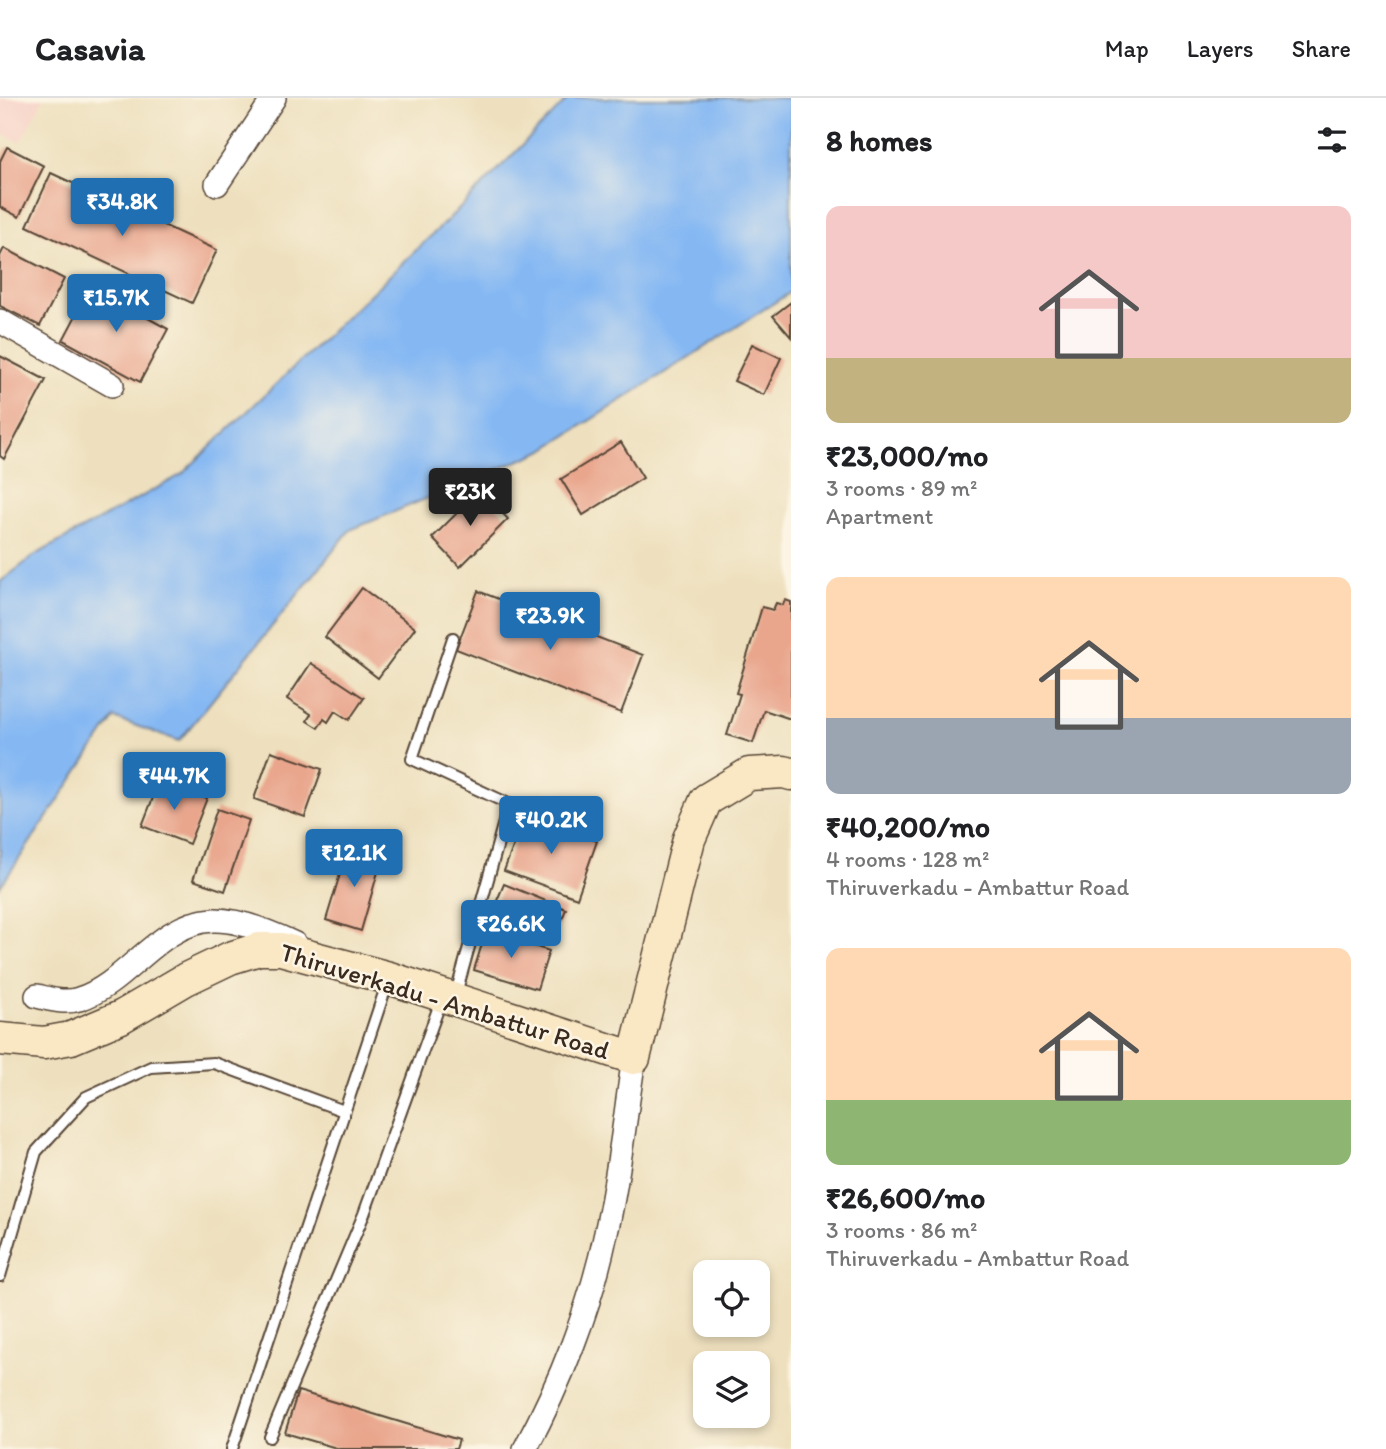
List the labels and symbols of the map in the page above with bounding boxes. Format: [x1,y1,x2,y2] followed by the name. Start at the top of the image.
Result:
[65,178,179,238] pin: ₹34.8K
[59,274,173,334] pin: ₹15.7K
[429,468,511,528] pin: ₹23K
[493,592,607,652] pin: ₹23.9K
[117,752,231,812] pin: ₹44.7K
[494,796,608,856] pin: ₹40.2K
[297,830,411,889] pin: ₹12.1K
[454,900,568,960] pin: ₹26.6K
[276,936,614,1067] street label: Thiruverkadu - Ambattur Road

